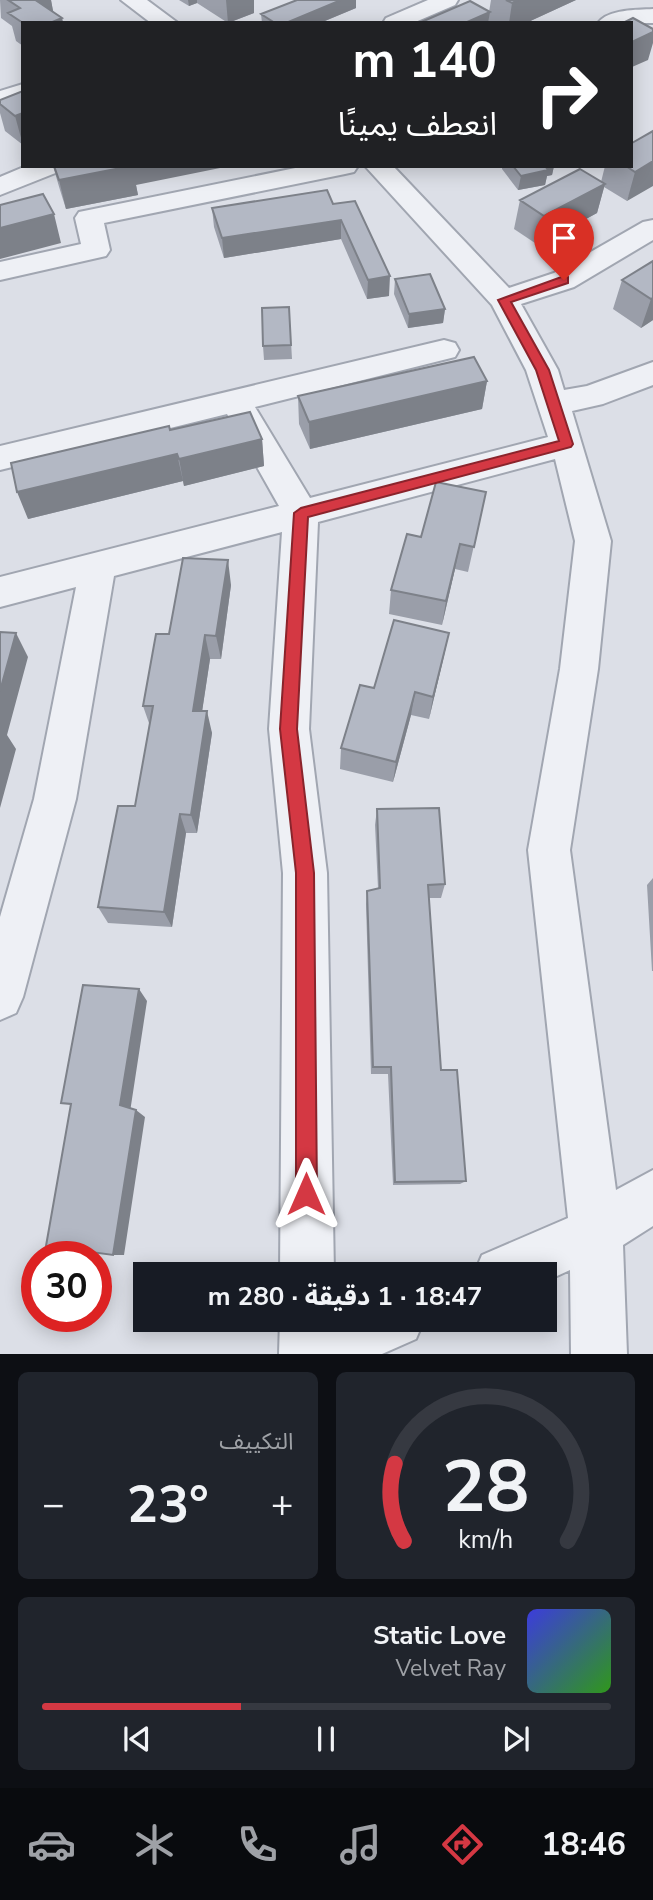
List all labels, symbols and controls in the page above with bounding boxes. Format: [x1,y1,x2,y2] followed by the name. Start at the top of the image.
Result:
[353,27,497,94] text: 140 m
[521,49,612,140] icon: right
[338,103,497,146] text: انعطف يمينًا
[534,208,594,280] pin
[545,219,583,257] icon: arrive
[269,1157,343,1231] position arrow
[21,1241,112,1332] speed limit sign: 30
[208,1279,482,1314] text: 18:47 · 1 دقيقة · 280 m
[219,1426,294,1457] text: التكييف
[442,1438,529,1538] text: 28
[127,1469,209,1540] text: 23°
[42,1479,65,1530] text: −
[271,1479,293,1530] text: +
[458,1523,513,1557] text: km/h
[373,1618,506,1653] text: Static Love
[396,1653,506,1684] text: Velvet Ray
[118,1720,156,1758] icon: previous
[307,1720,345,1758] icon: pause
[497,1720,535,1758] icon: next
[27,1820,76,1869] icon: car
[130,1820,179,1869] icon: climate
[233,1820,282,1869] icon: phone
[336,1820,385,1869] icon: music
[438,1820,487,1869] icon: directions
[541,1823,626,1866] text: 18:46

